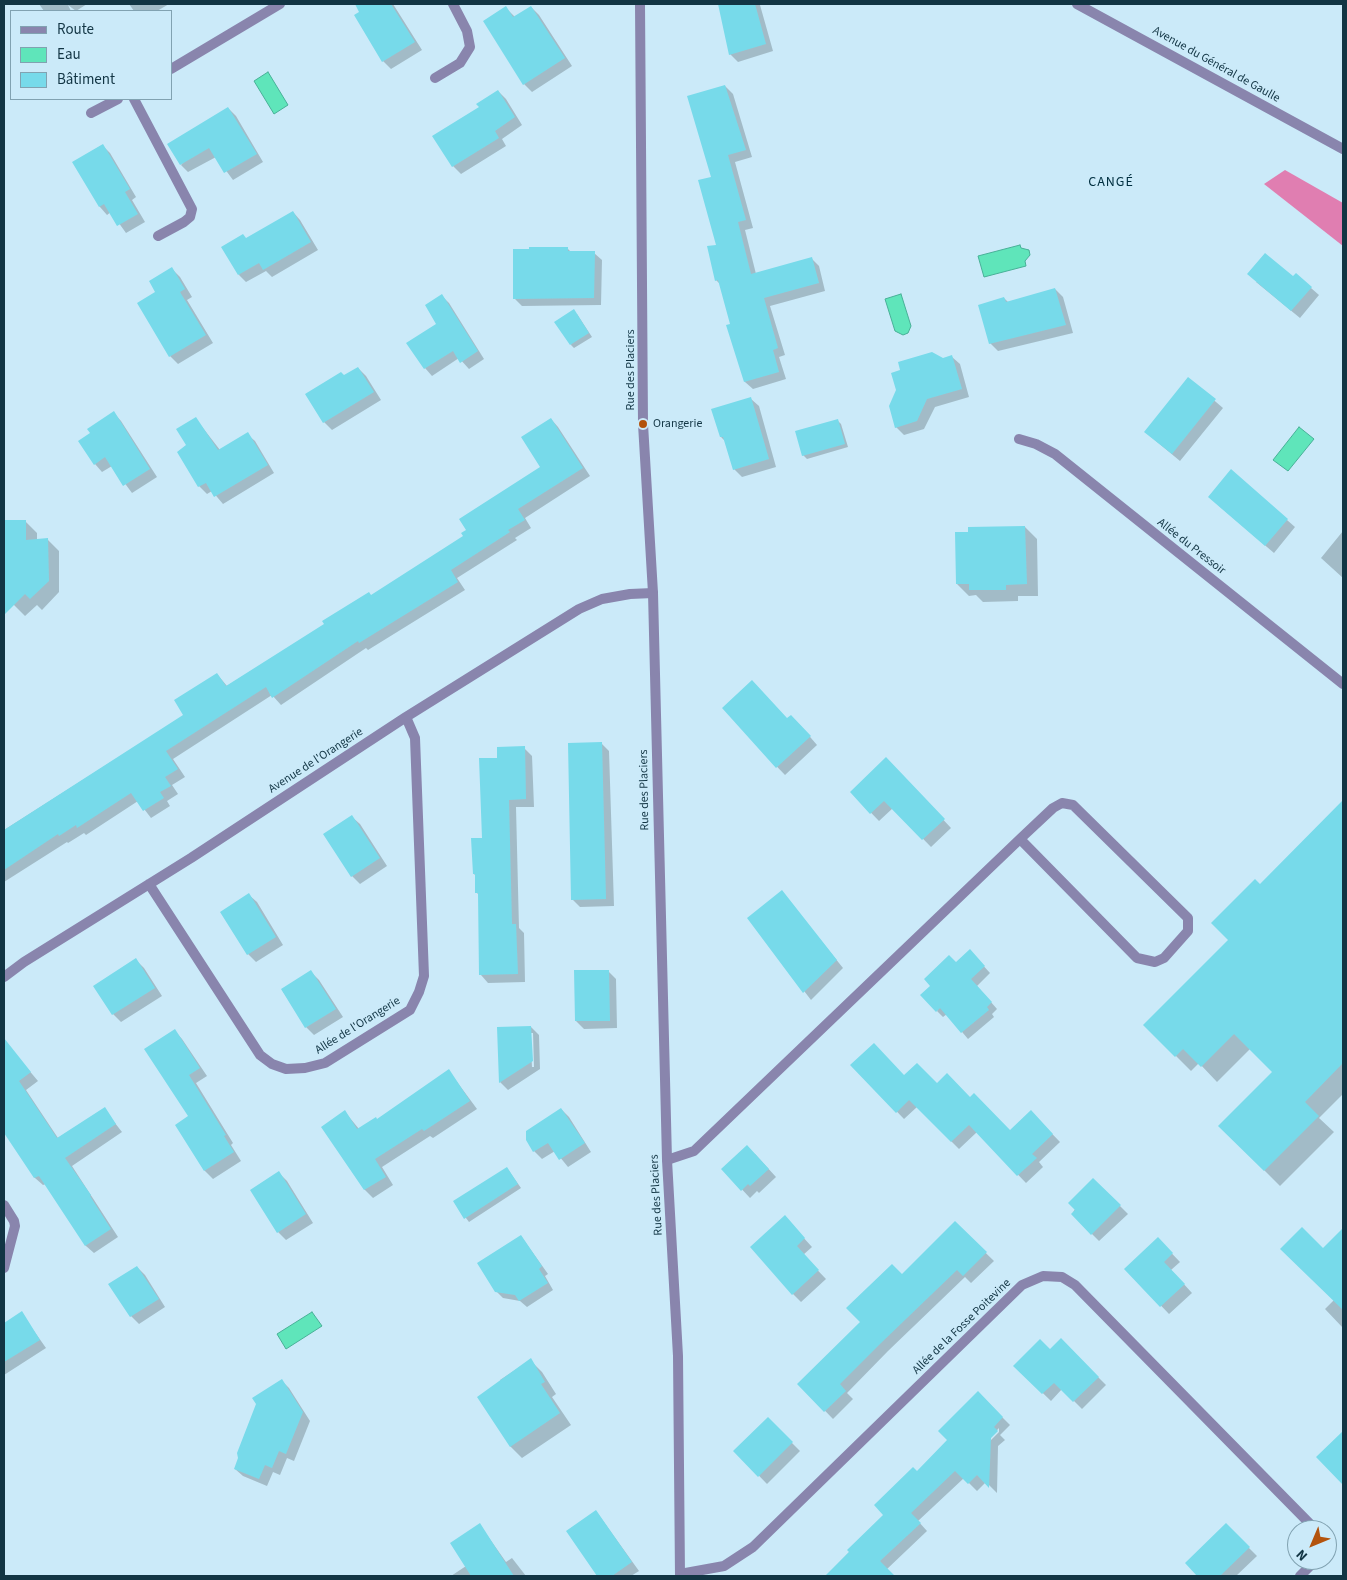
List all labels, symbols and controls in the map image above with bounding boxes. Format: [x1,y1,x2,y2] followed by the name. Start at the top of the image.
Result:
[10,10,172,100] legend
[57,19,94,40] text: Route
[1150,24,1282,106] street label: Avenue du Général de Gaulle
[57,44,81,65] text: Eau
[57,69,115,90] text: Bâtiment
[1088,175,1134,191] district label: CANGÉ
[624,329,638,411] street label: Rue des Placiers
[653,417,702,431] place label: Orangerie
[637,418,649,430] marker: Orangerie
[1154,516,1228,578] street label: Allée du Pressoir
[266,725,366,797] street label: Avenue de l'Orangerie
[637,749,653,831] street label: Rue des Placiers
[313,994,403,1058] street label: Allée de l'Orangerie
[648,1154,666,1236] street label: Rue des Placiers
[910,1276,1014,1378] street label: Allée de la Fosse Poitevine
[1287,1520,1337,1570] north arrow
[1292,1545,1312,1565] text: N

